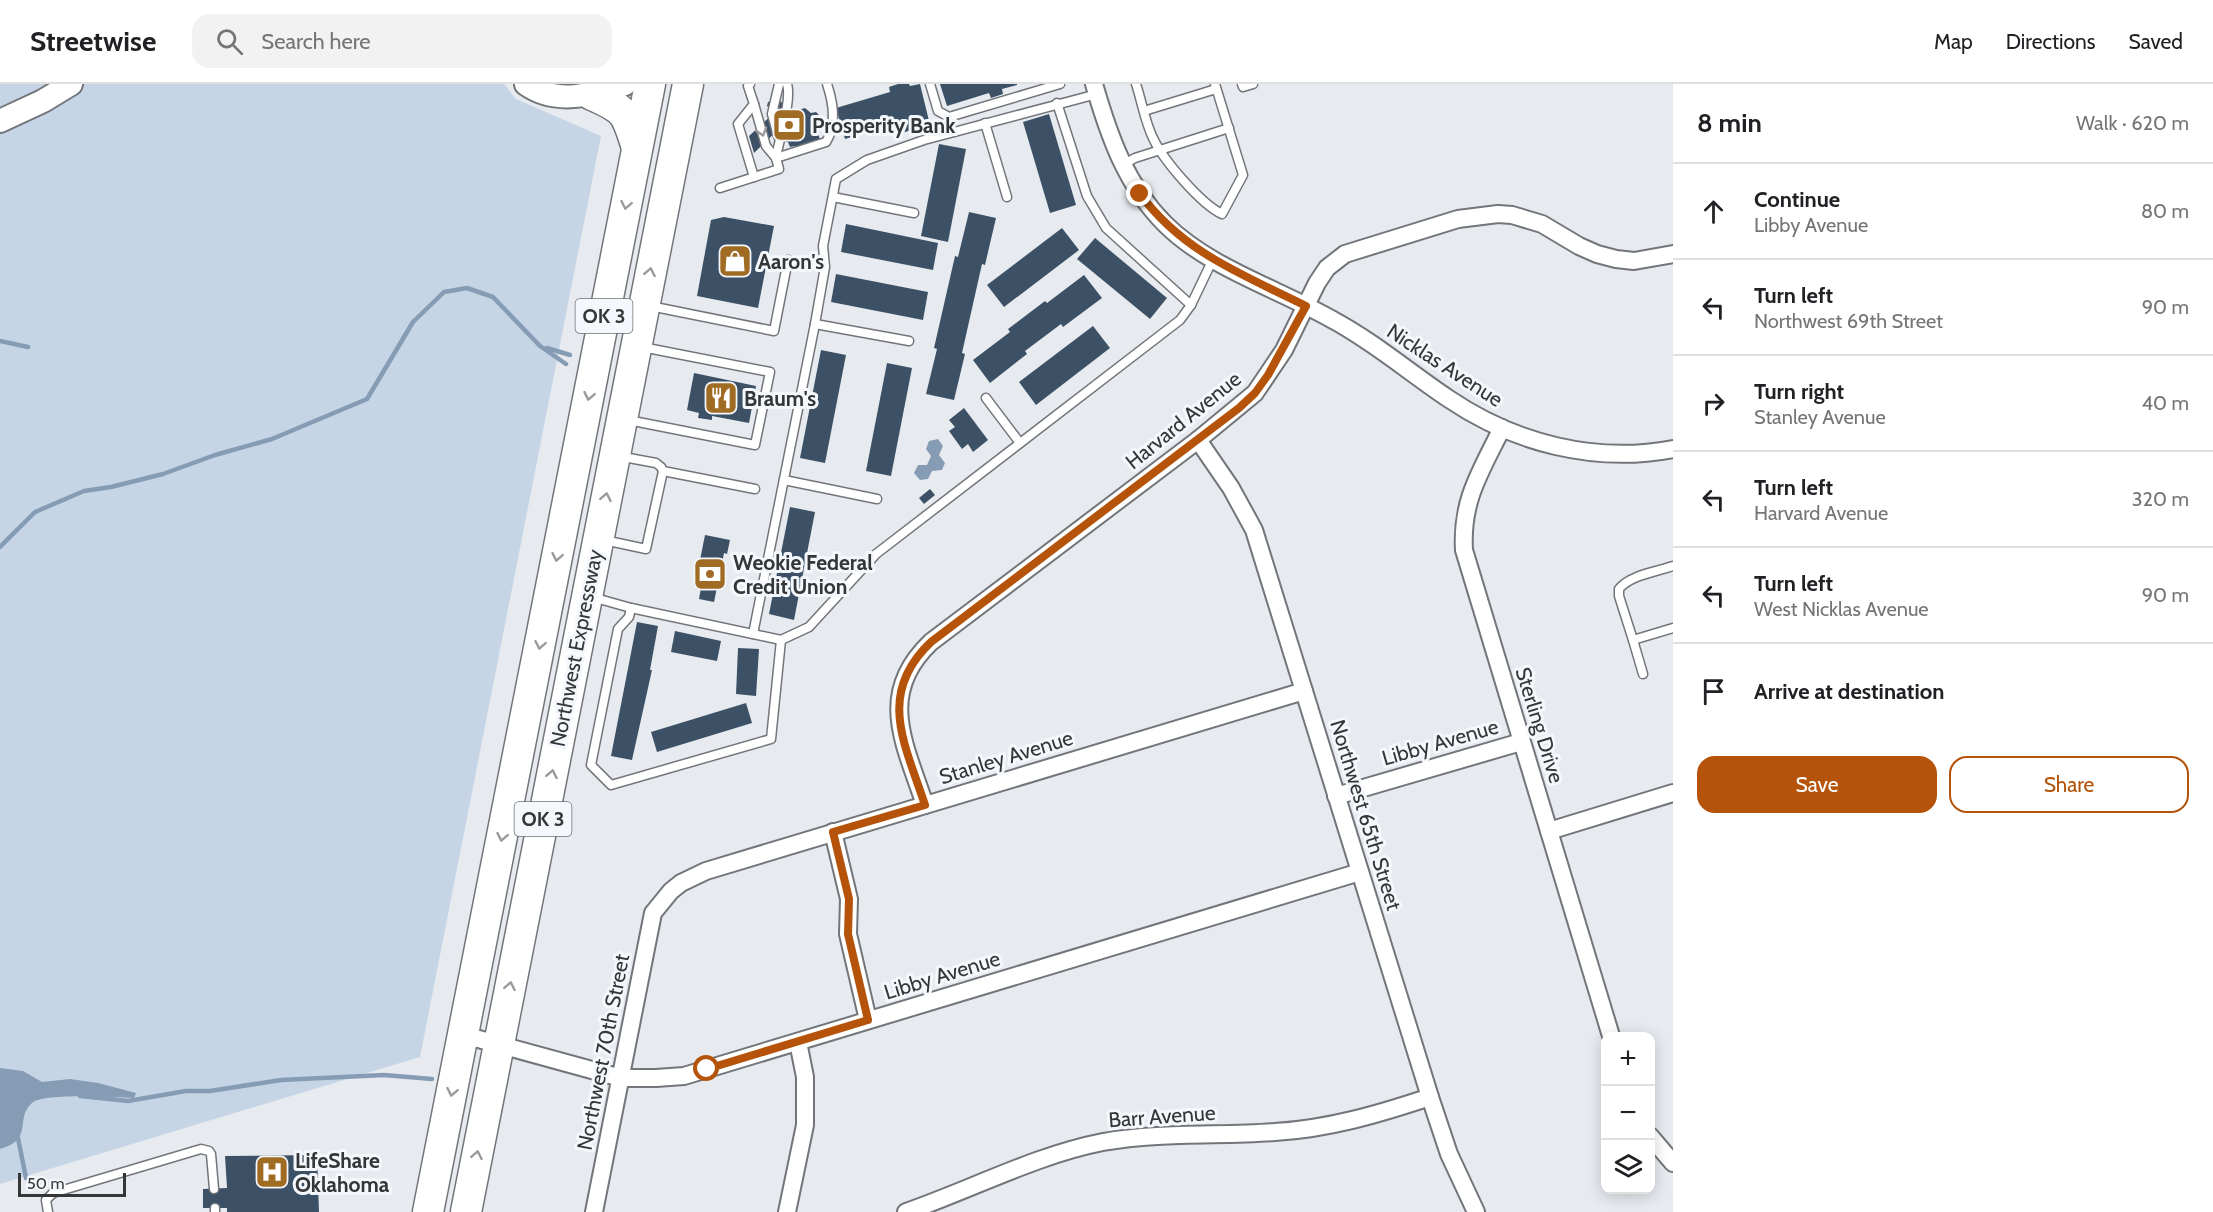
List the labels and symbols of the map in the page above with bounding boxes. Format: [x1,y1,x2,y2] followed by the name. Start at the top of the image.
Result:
[771,107,807,143] bank icon: Prosperity Bank
[812,113,956,138] place label: Prosperity Bank
[755,126,767,137] one-way arrow
[1126,180,1152,206] route end
[620,200,633,210] one-way arrow
[717,243,753,279] shop icon: Aaron's
[758,249,824,274] place label: Aaron's
[643,267,656,277] one-way arrow
[576,299,632,333] road number: OK 3
[1382,318,1508,412] street label: Nicklas Avenue
[1120,366,1246,474] street label: Harvard Avenue
[703,380,739,416] restaurant icon: Braum's
[744,386,816,411] place label: Braum's
[583,391,596,401] one-way arrow
[599,492,612,502] one-way arrow
[545,547,607,749] street label: Northwest Expressway
[733,550,873,599] place label: Weokie Federal Credit Union
[551,551,564,561] one-way arrow
[692,556,728,592] bank icon: Weokie Federal Credit Union
[534,640,547,650] one-way arrow
[1511,664,1570,786] street label: Sterling Drive
[1379,713,1501,771] street label: Libby Avenue
[1325,717,1407,913] street label: Northwest 65th Street
[936,725,1076,789] street label: Stanley Avenue
[545,769,558,779] one-way arrow
[514,802,572,836] road number: OK 3
[496,831,509,841] one-way arrow
[881,945,1003,1004] street label: Libby Avenue
[572,952,634,1152] street label: Northwest 70th Street
[503,981,516,991] one-way arrow
[693,1055,719,1081] route start
[446,1087,459,1097] one-way arrow
[1108,1100,1217,1132] street label: Barr Avenue
[295,1148,390,1197] place label: LifeShare Oklahoma
[470,1150,483,1160] one-way arrow
[254,1154,290,1190] hospital icon: LifeShare Oklahoma
[18,1170,126,1198] scale bar

